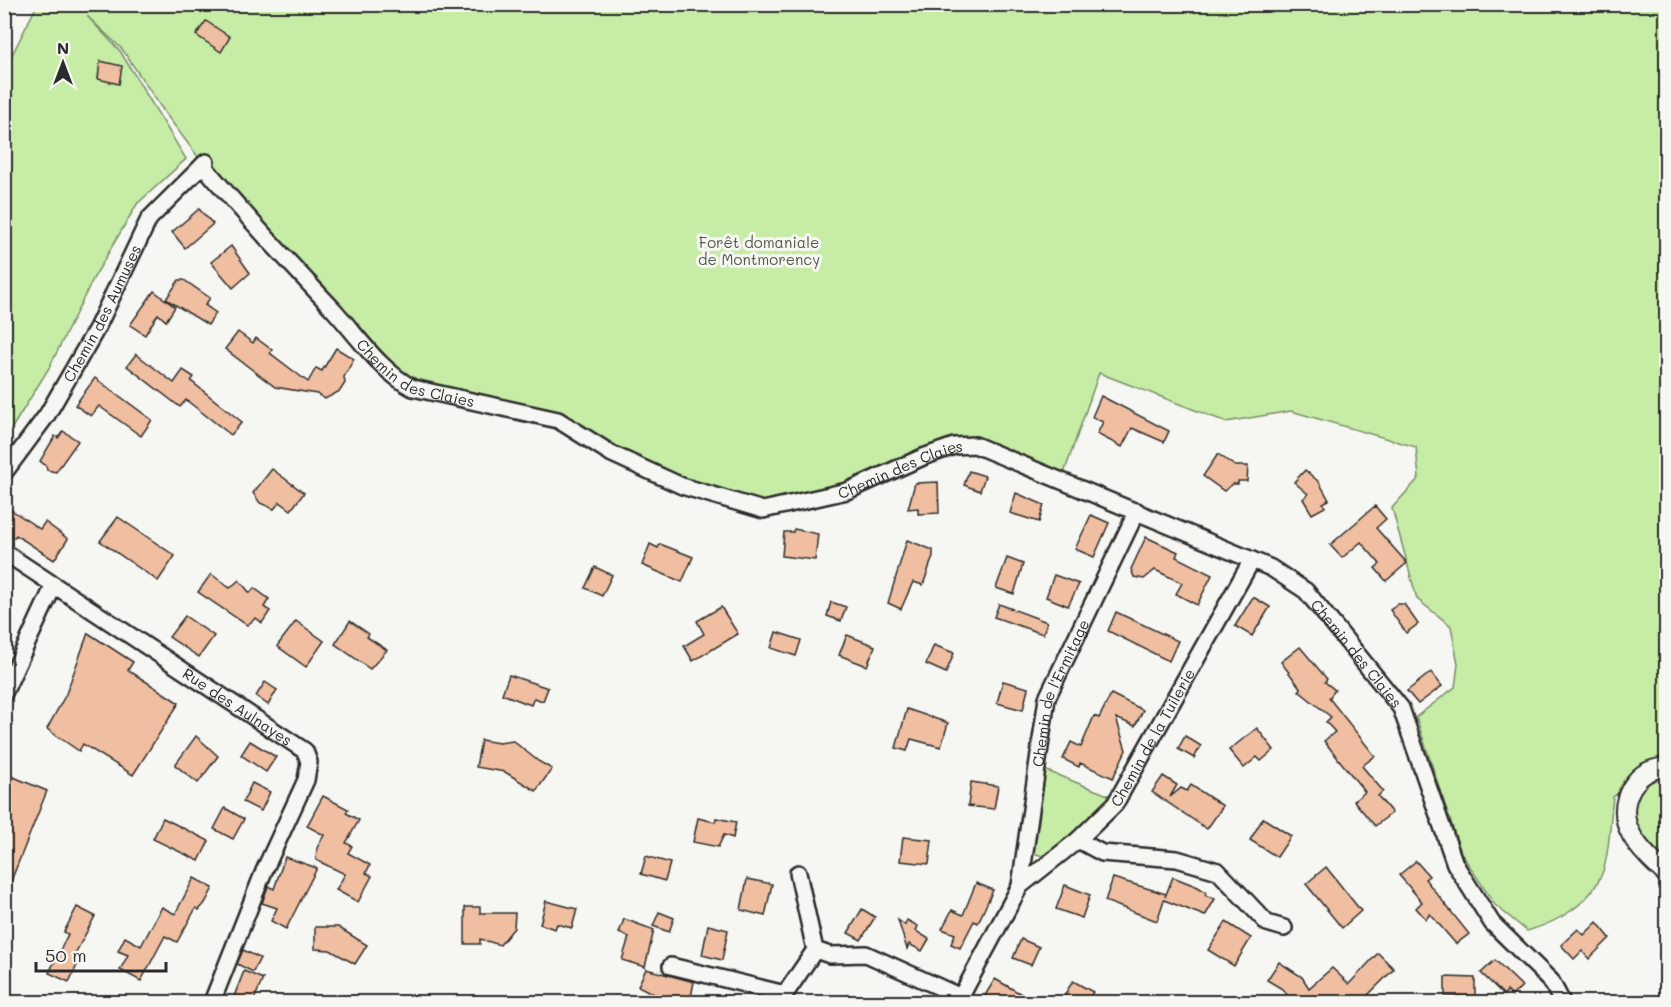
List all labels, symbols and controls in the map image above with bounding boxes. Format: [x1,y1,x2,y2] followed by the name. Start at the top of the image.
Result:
[33,33,93,93] north arrow
[57,37,69,58] text: N
[698,232,820,269] park label: Forêt domaniale de Montmorency
[58,241,145,385] street label: Chemin des Aumuses
[353,334,477,411] street label: Chemin des Claies
[836,436,963,503] street label: Chemin des Claies
[1307,595,1407,712] street label: Chemin des Claies
[1027,616,1093,768] street label: Chemin de l'Ermitage
[179,663,296,750] street label: Rue des Aulnayes
[1106,665,1199,810] street label: Chemin de la Tuilerie
[36,935,166,973] scale bar
[45,943,87,967] text: 50 m

